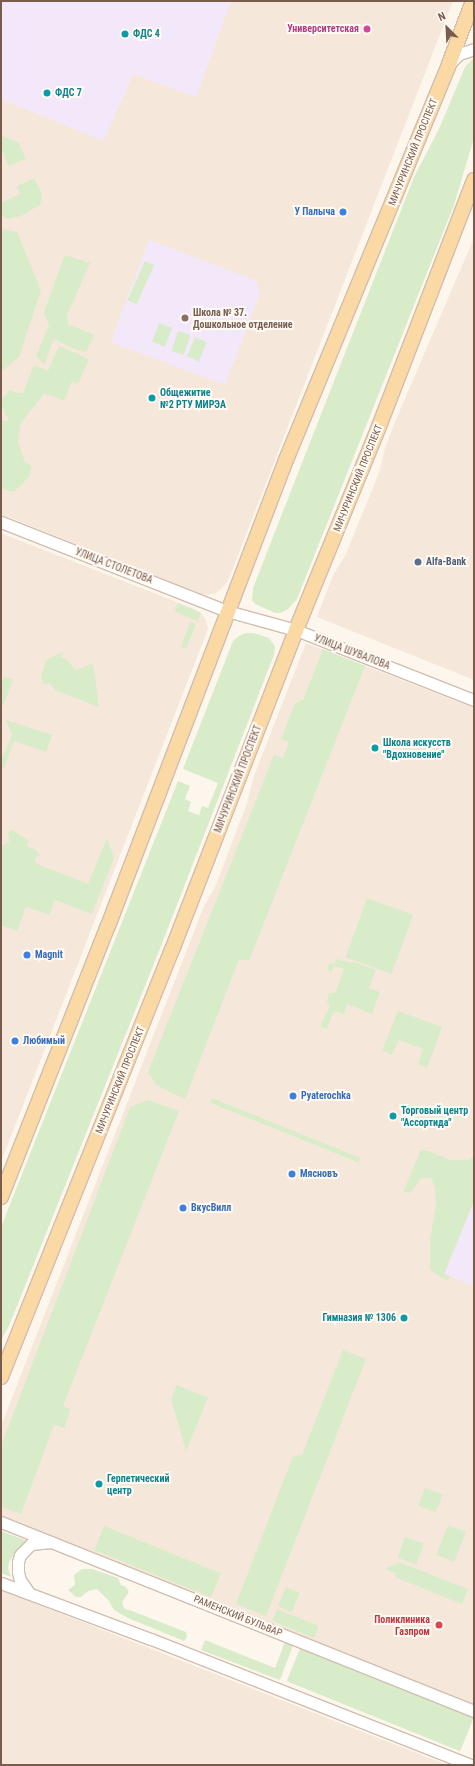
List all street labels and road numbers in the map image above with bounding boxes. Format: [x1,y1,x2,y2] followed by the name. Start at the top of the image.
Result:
[386,97,440,207] street label: МИЧУРИНСКИЙ ПРОСПЕКТ
[331,423,385,533] street label: МИЧУРИНСКИЙ ПРОСПЕКТ
[74,546,154,586] street label: УЛИЦА СТОЛЕТОВА
[312,632,392,672] street label: УЛИЦА ШУВАЛОВА
[212,723,264,835] street label: МИЧУРИНСКИЙ ПРОСПЕКТ
[93,1025,147,1135] street label: МИЧУРИНСКИЙ ПРОСПЕКТ
[192,1593,284,1639] street label: РАМЕНСКИЙ БУЛЬВАР

